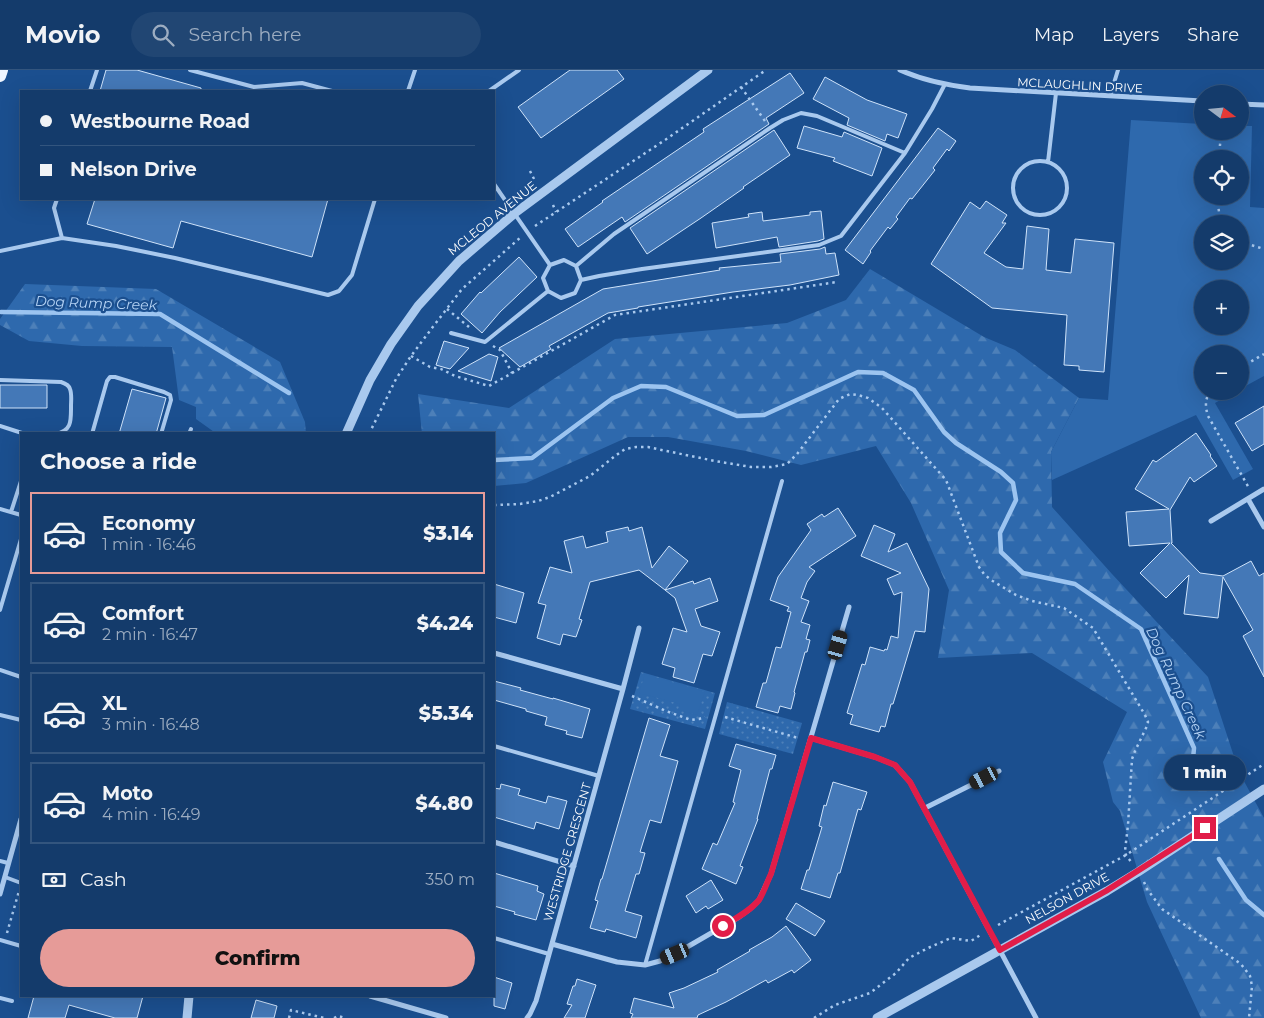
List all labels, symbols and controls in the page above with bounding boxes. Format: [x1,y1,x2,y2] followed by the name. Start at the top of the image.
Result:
[131,12,481,57] search box
[25,20,101,49] text: Movio
[149,21,177,49] icon: search
[189,23,302,46] text: Search here
[1034,24,1074,46] text: Map
[1102,24,1159,46] text: Layers
[1187,24,1239,46] text: Share
[1017,74,1143,96] street label: MCLAUGHLIN DRIVE
[1194,85,1249,140] north arrow
[1194,85,1249,400] map controls
[70,110,250,133] text: Westbourne Road
[1194,150,1249,205] button: locate
[70,158,197,181] text: Nelson Drive
[445,178,539,258] street label: MCLEOD AVENUE
[1194,215,1249,270] button: layers
[1194,280,1249,335] button: +
[35,292,158,314] water label: Dog Rump Creek
[1194,345,1249,400] button: −
[40,448,197,475] text: Choose a ride
[42,511,87,556] icon: car
[102,512,195,535] text: Economy
[423,522,473,545] text: $3.14
[102,535,196,554] text: 1 min · 16:46
[42,601,87,646] icon: car
[102,602,184,625] text: Comfort
[417,612,473,635] text: $4.24
[1142,624,1210,743] water label: Dog Rump Creek
[102,625,198,644] text: 2 min · 16:47
[826,629,849,661] car
[42,691,87,736] icon: car
[102,692,127,715] text: XL
[419,702,473,725] text: $5.34
[102,715,200,734] text: 3 min · 16:48
[1164,756,1246,790] callout: 1 min
[1183,763,1227,782] text: 1 min
[967,765,1000,791] car
[42,781,87,826] icon: car
[540,781,594,923] street label: WESTRIDGE CRESCENT
[102,782,153,805] text: Moto
[416,792,473,815] text: $4.80
[102,805,200,824] text: 4 min · 16:49
[1194,817,1216,839] route end
[40,866,68,894] icon: cash
[80,868,127,891] text: Cash
[1023,869,1111,927] street label: NELSON DRIVE
[425,870,475,889] text: 350 m
[712,915,734,937] route start
[40,929,475,987] button: Confirm
[658,941,691,967] car

